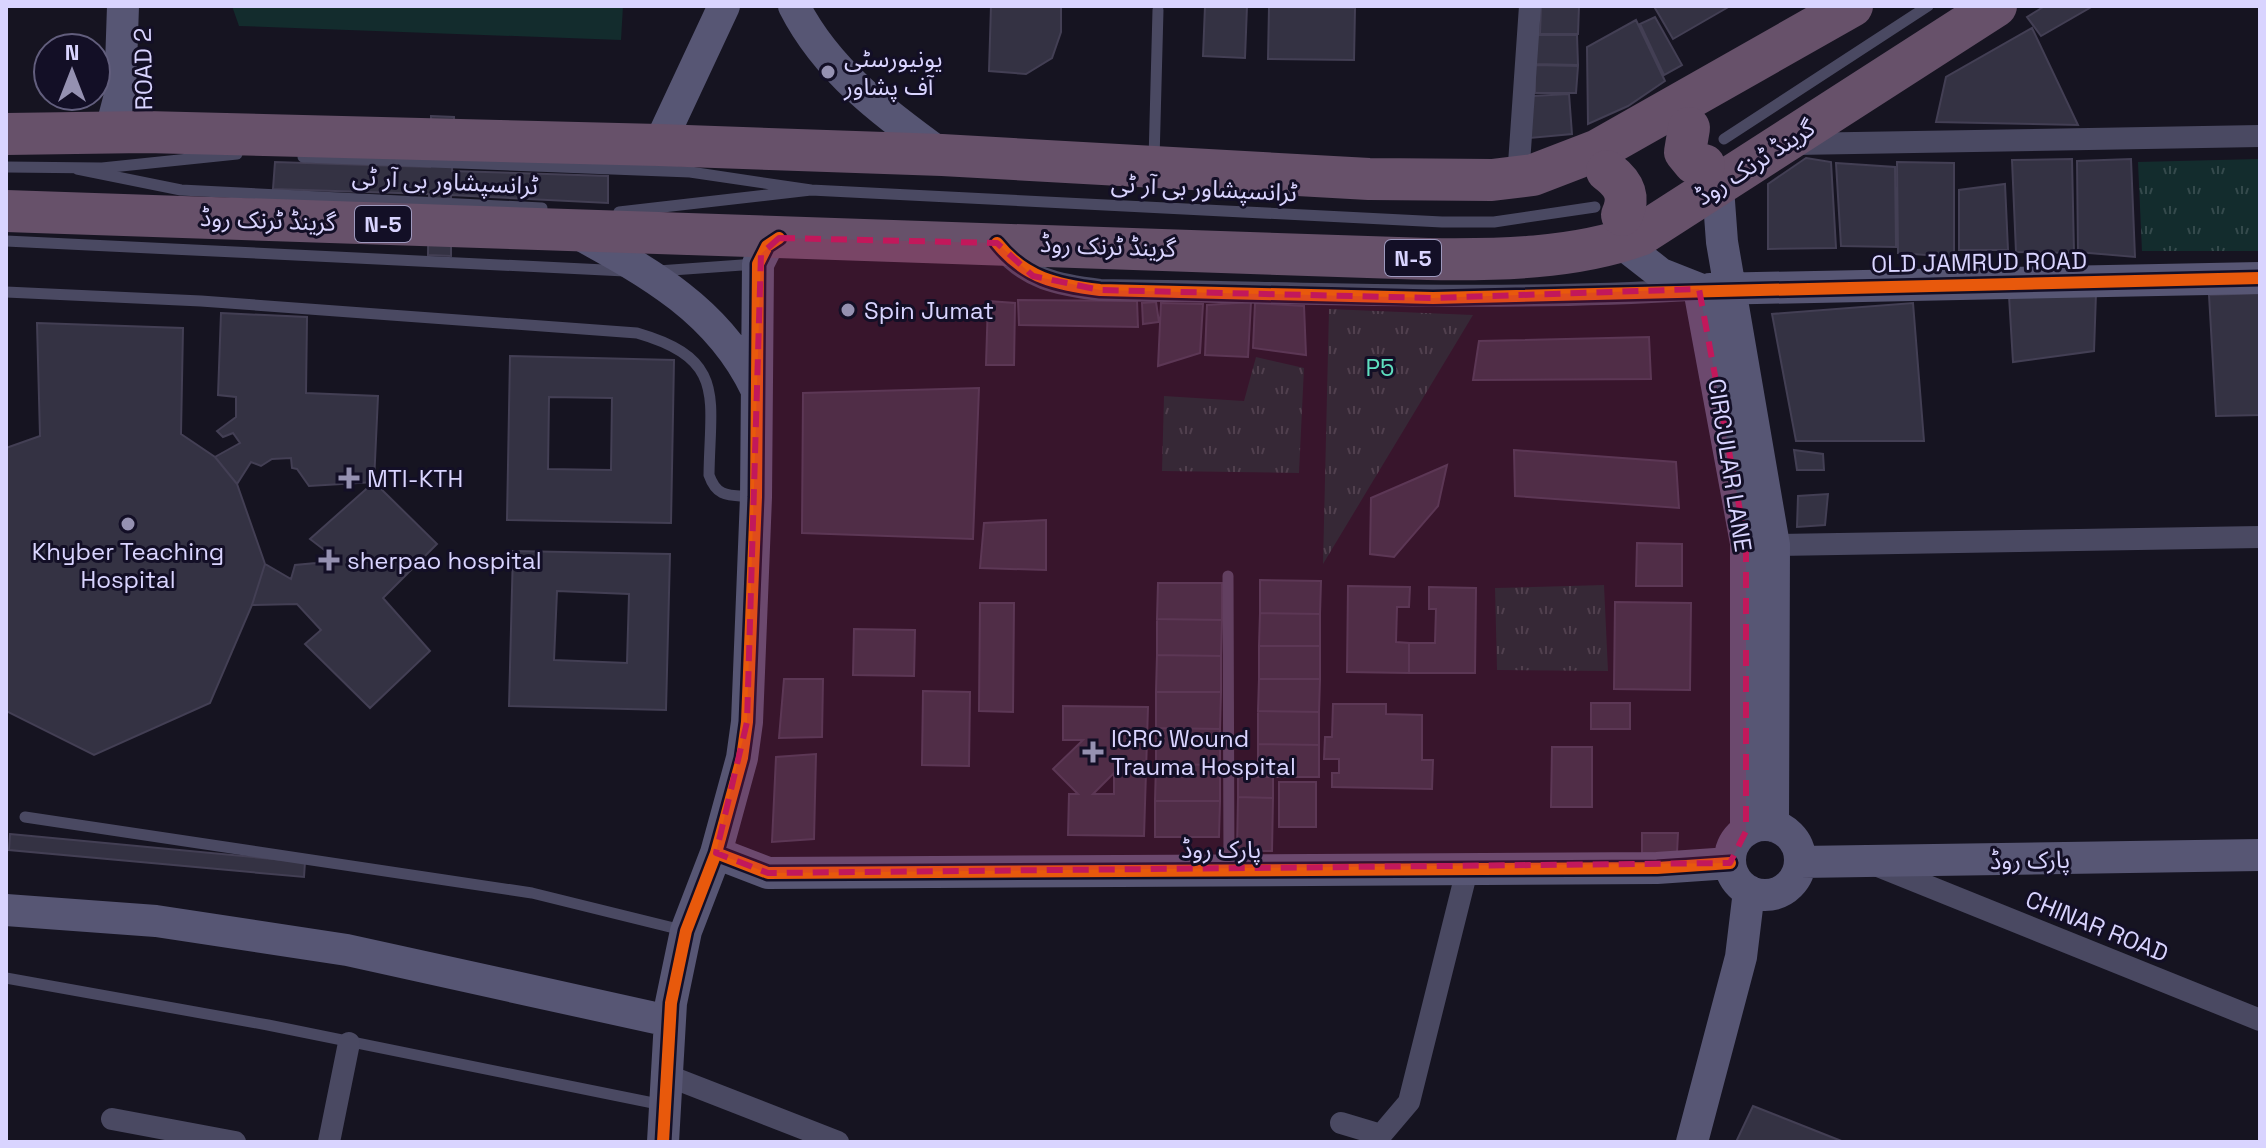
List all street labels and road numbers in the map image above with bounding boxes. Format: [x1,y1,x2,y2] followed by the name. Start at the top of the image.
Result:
[127,27,159,111] street label: ROAD 2
[1690,111,1821,212] street label: گرینڈ ٹرنک روڈ
[351,161,539,202] street label: ٹرانسپشاور بی آر ٹی
[1110,168,1298,209] street label: ٹرانسپشاور بی آر ٹی
[200,202,338,238] street label: گرینڈ ٹرنک روڈ
[355,206,411,242] road number: N-5
[1040,228,1178,264] street label: گرینڈ ٹرنک روڈ
[1385,240,1441,276] road number: N-5
[1871,245,2087,279] street label: OLD JAMRUD ROAD
[1701,376,1759,554] street label: CIRCULAR LANE
[1181,834,1261,865] street label: پارک روڈ
[1990,844,2070,876] street label: پارک روڈ
[2021,883,2173,969] street label: CHINAR ROAD

